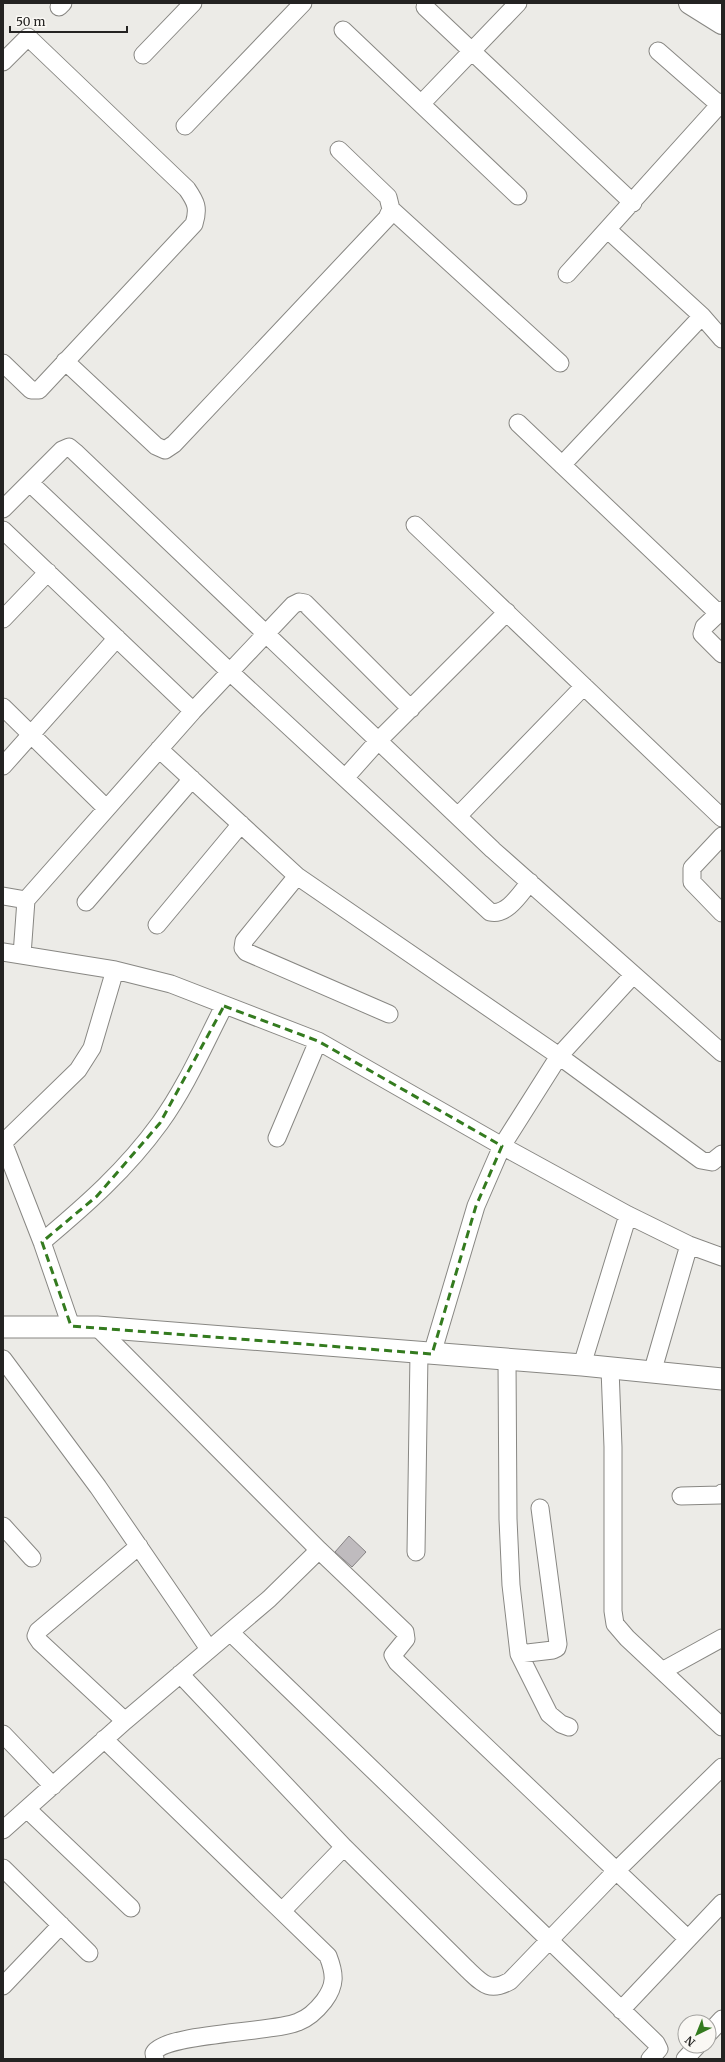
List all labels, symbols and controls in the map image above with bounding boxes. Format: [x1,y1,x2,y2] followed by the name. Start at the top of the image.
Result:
[10,8,127,34] scale bar
[16,14,45,29] text: 50 m
[677,2014,717,2054] north arrow
[682,2033,698,2049] text: N

